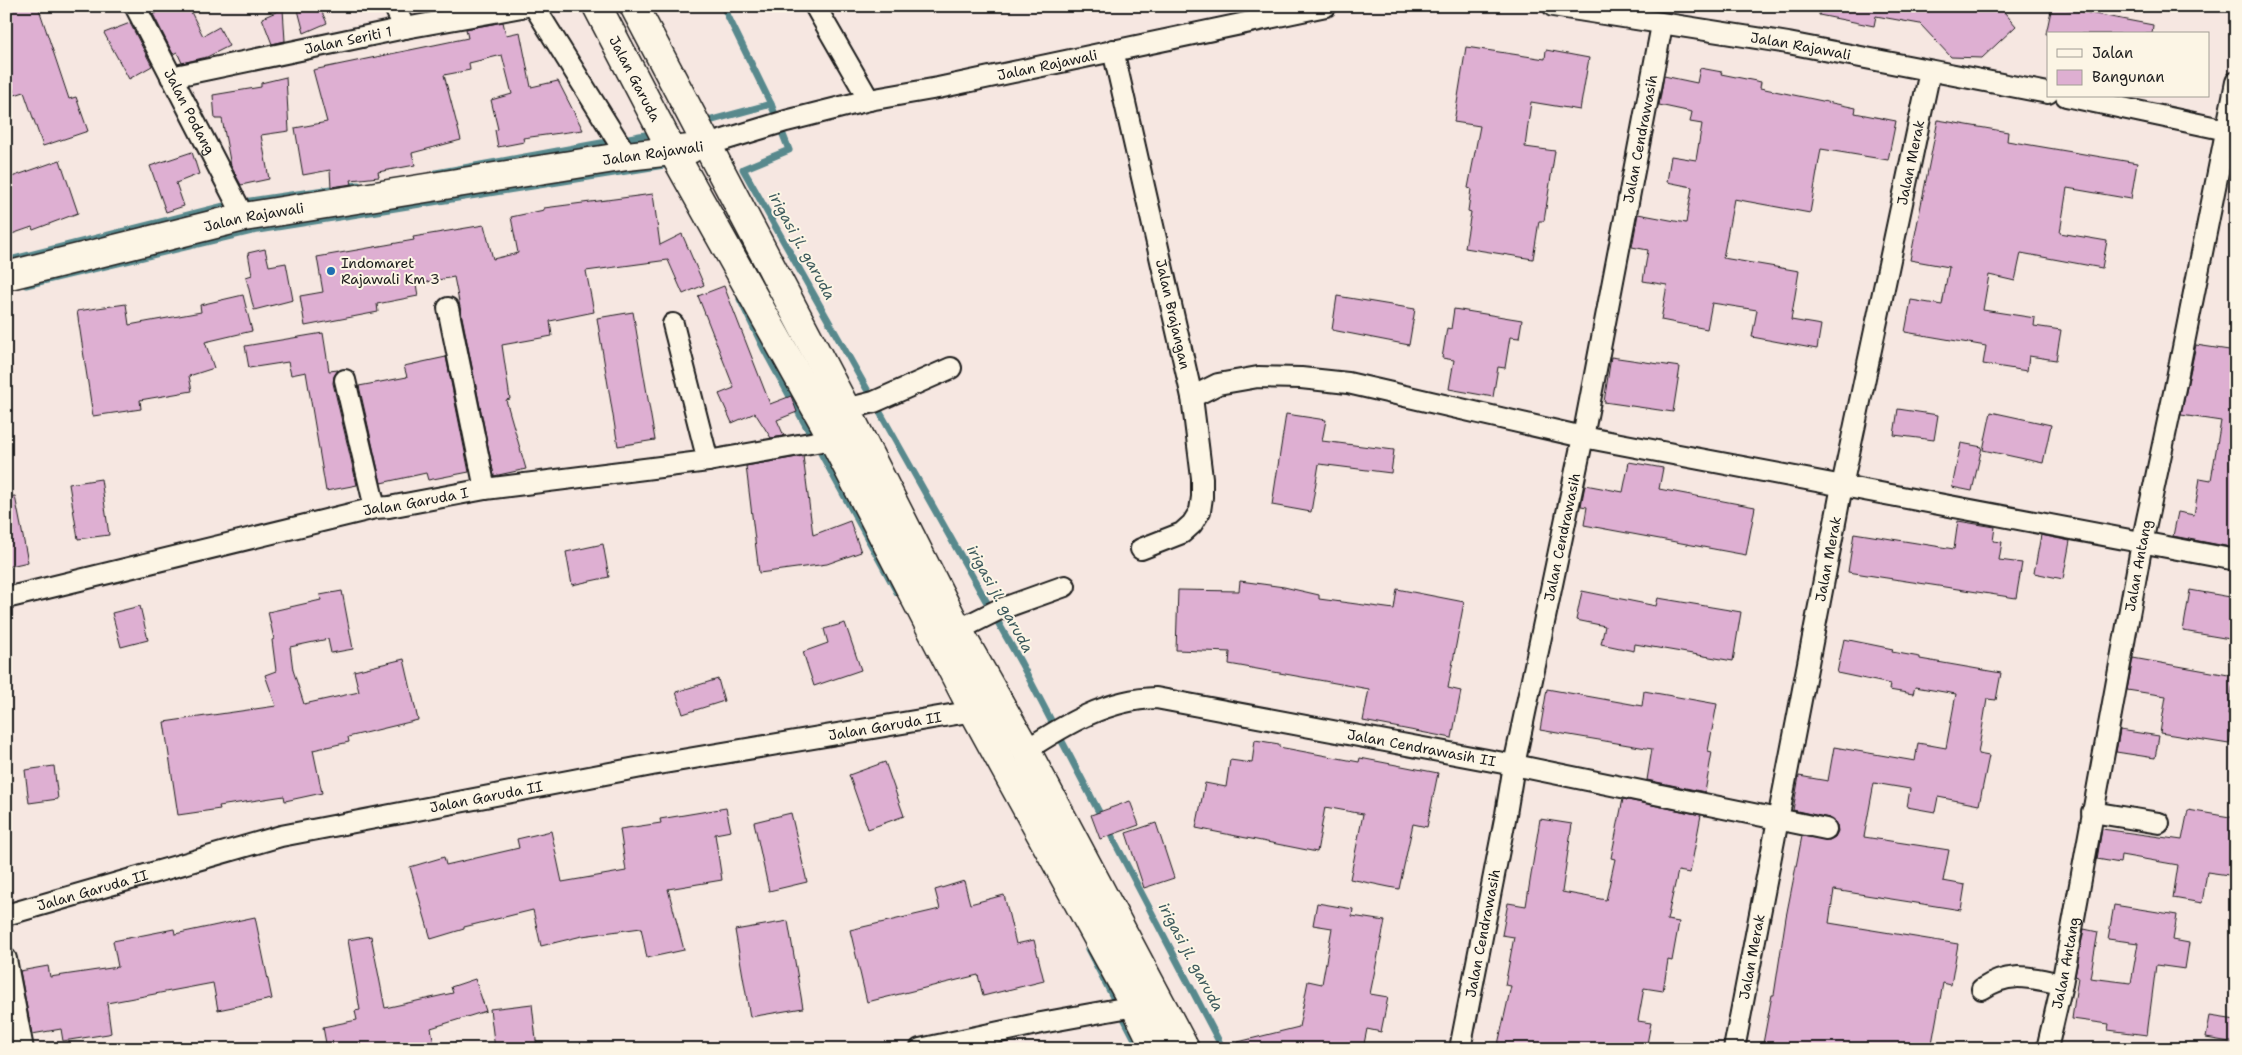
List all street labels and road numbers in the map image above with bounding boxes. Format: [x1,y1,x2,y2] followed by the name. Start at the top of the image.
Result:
[303,22,393,58] street label: Jalan Seriti 1
[1749,28,1853,64] street label: Jalan Rajawali
[605,33,665,125] street label: Jalan Garuda
[996,46,1099,84] street label: Jalan Rajawali
[160,66,219,158] street label: Jalan Podang
[1619,73,1661,204] street label: Jalan Cendrawasih
[1893,118,1928,207] street label: Jalan Merak
[601,137,705,169] street label: Jalan Rajawali
[202,199,305,236] street label: Jalan Rajawali
[1152,257,1194,371] street label: Jalan Brajangan
[1540,471,1584,603] street label: Jalan Cendrawasih
[361,483,470,520] street label: Jalan Garuda I
[1811,515,1845,603] street label: Jalan Merak
[2121,518,2156,613] street label: Jalan Antang
[827,708,943,744] street label: Jalan Garuda II
[1346,725,1498,770] street label: Jalan Cendrawasih II
[428,777,544,816] street label: Jalan Garuda II
[35,866,150,915] street label: Jalan Garuda II
[1461,867,1504,999] street label: Jalan Cendrawasih
[1735,912,1769,1001] street label: Jalan Merak
[2048,916,2083,1011] street label: Jalan Antang

